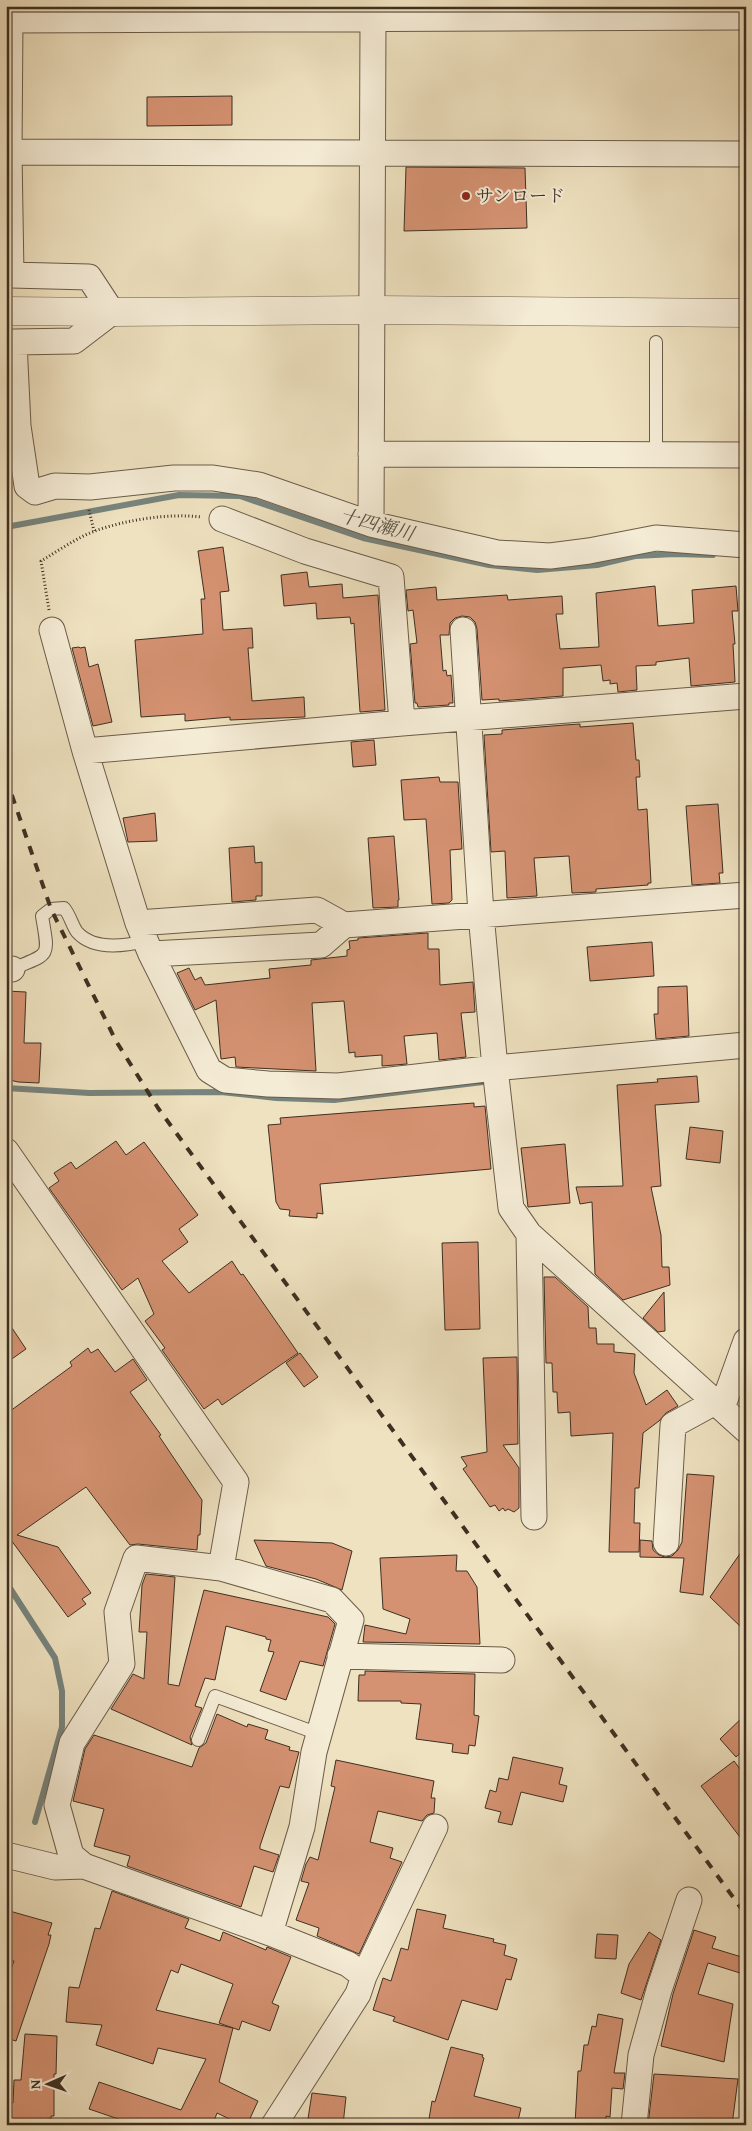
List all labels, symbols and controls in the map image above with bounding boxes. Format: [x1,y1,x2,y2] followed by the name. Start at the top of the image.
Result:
[476,182,565,209] place label: サンロード
[460,190,472,202] marker: サンロード
[337,501,419,548] water label: 十四瀬川
[22,2058,72,2108] north arrow
[25,2079,45,2089] text: N

